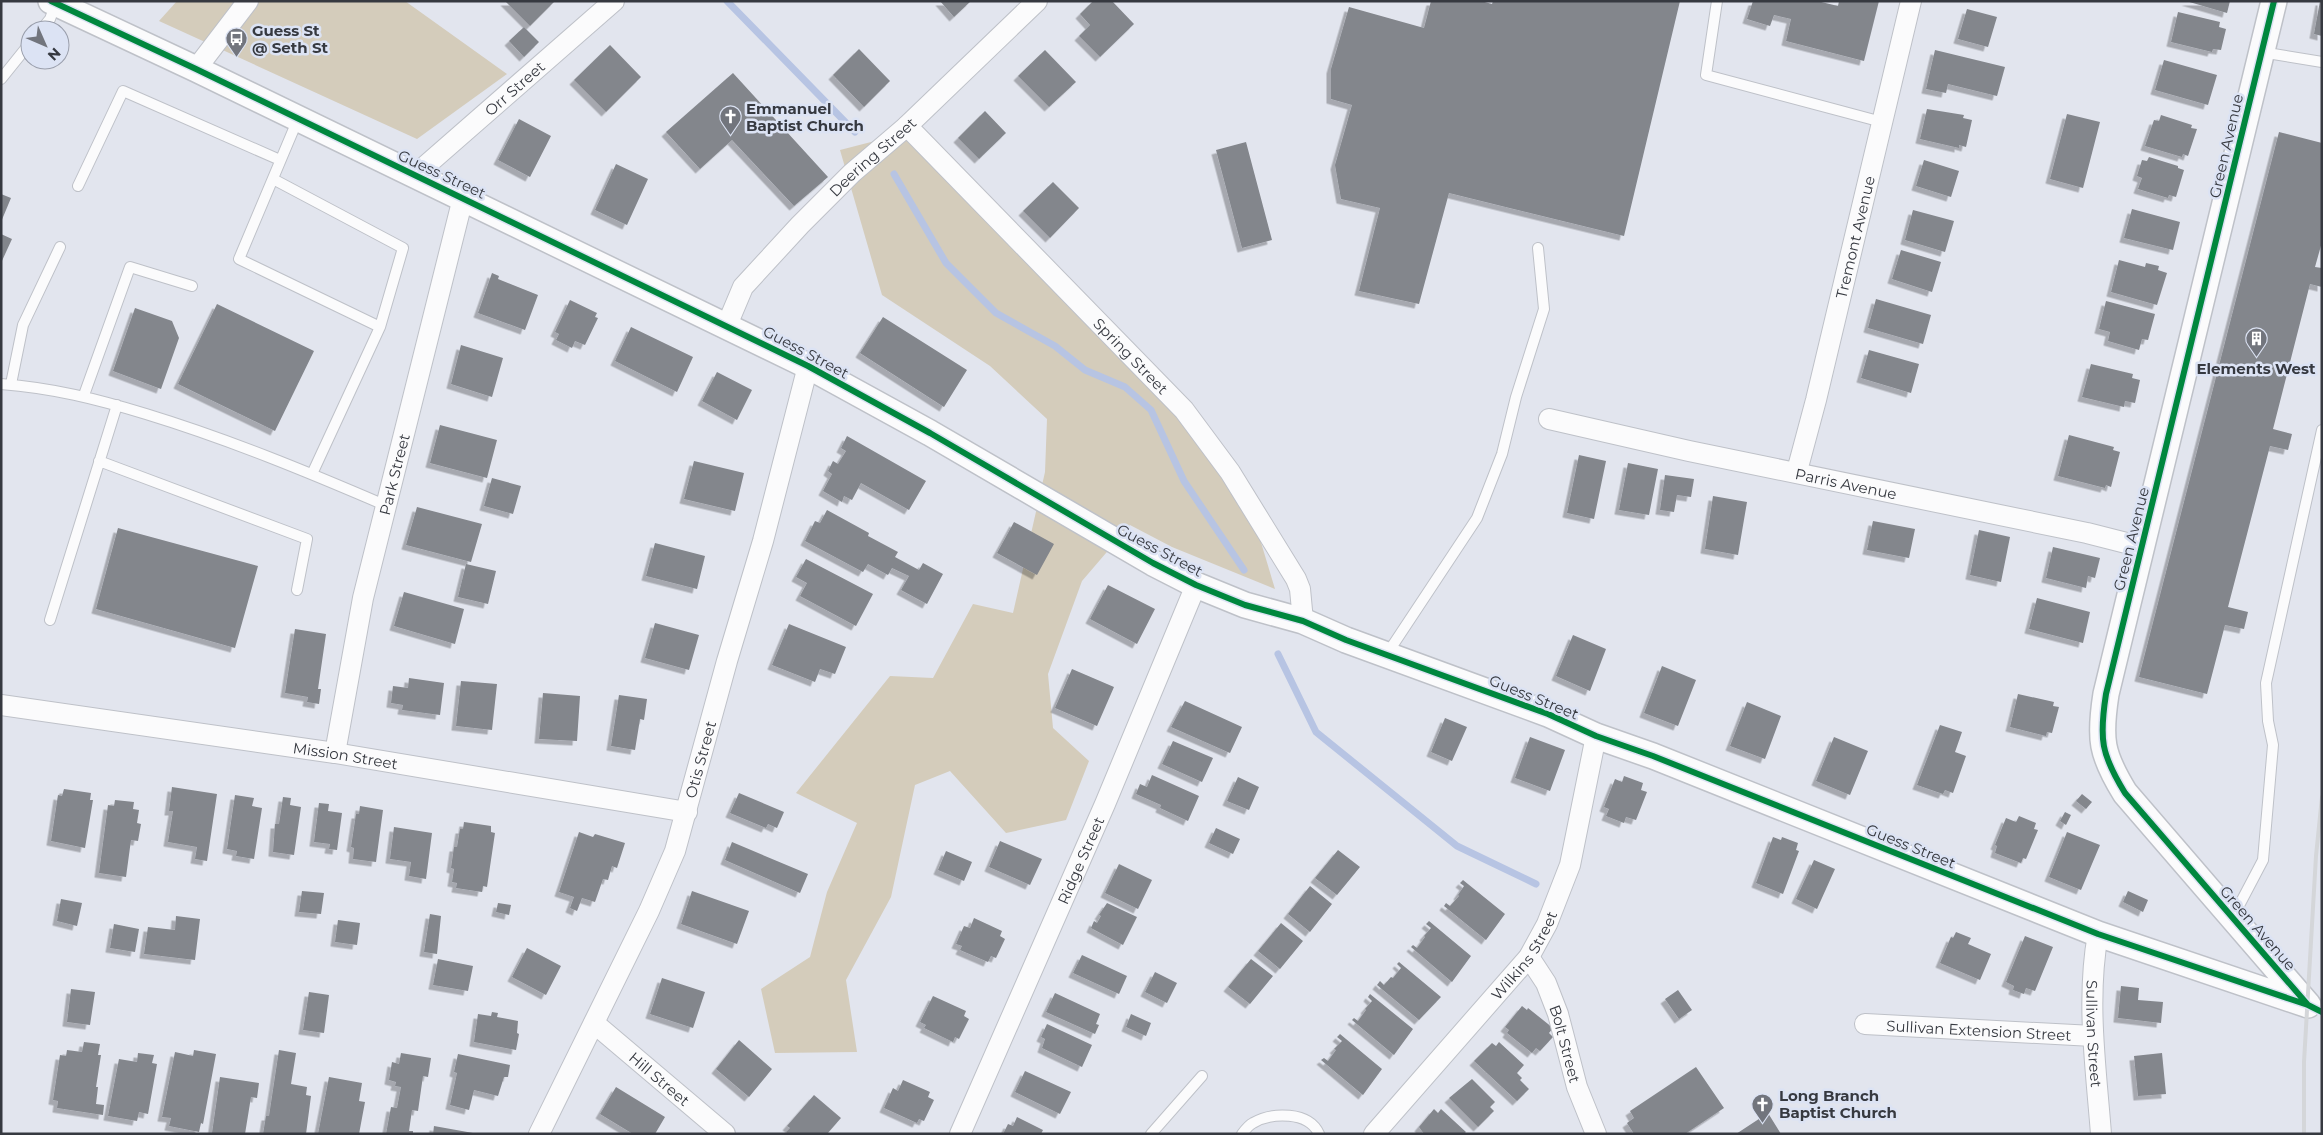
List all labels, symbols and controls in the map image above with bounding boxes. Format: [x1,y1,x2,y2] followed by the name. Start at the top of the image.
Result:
[20,20,70,70] north arrow
[252,21,329,57] place label: Guess St @ Seth St
[224,27,248,58] bus stop icon: Guess St @ Seth St
[44,44,65,65] text: N
[480,57,548,120] street label: Orr Street
[2205,92,2247,200] street label: Green Avenue
[746,99,864,135] place label: Emmanuel Baptist Church
[718,105,742,136] church icon: Emmanuel Baptist Church
[825,113,920,200] street label: Deering Street
[395,145,489,203] street label: Guess Street
[1831,174,1879,300] street label: Tremont Avenue
[1090,314,1173,398] street label: Spring Street
[760,321,852,383] street label: Guess Street
[2244,327,2268,358] building icon: Elements West
[2197,359,2316,378] place label: Elements West
[375,431,413,517] street label: Park Street
[1794,464,1899,503] street label: Parris Avenue
[2109,485,2153,593] street label: Green Avenue
[1114,519,1206,581] street label: Guess Street
[1487,670,1581,724] street label: Guess Street
[680,719,720,800] street label: Otis Street
[292,738,399,773] street label: Mission Street
[1053,814,1108,907] street label: Ridge Street
[1864,819,1958,873] street label: Guess Street
[2216,882,2300,974] street label: Green Avenue
[1487,908,1561,1003] street label: Wilkins Street
[2083,980,2106,1088] street label: Sullivan Street
[1546,1002,1585,1085] street label: Bolt Street
[1886,1016,2072,1044] street label: Sullivan Extension Street
[625,1048,694,1110] street label: Hill Street
[1779,1086,1897,1122] place label: Long Branch Baptist Church
[1751,1092,1775,1123] church icon: Long Branch Baptist Church

